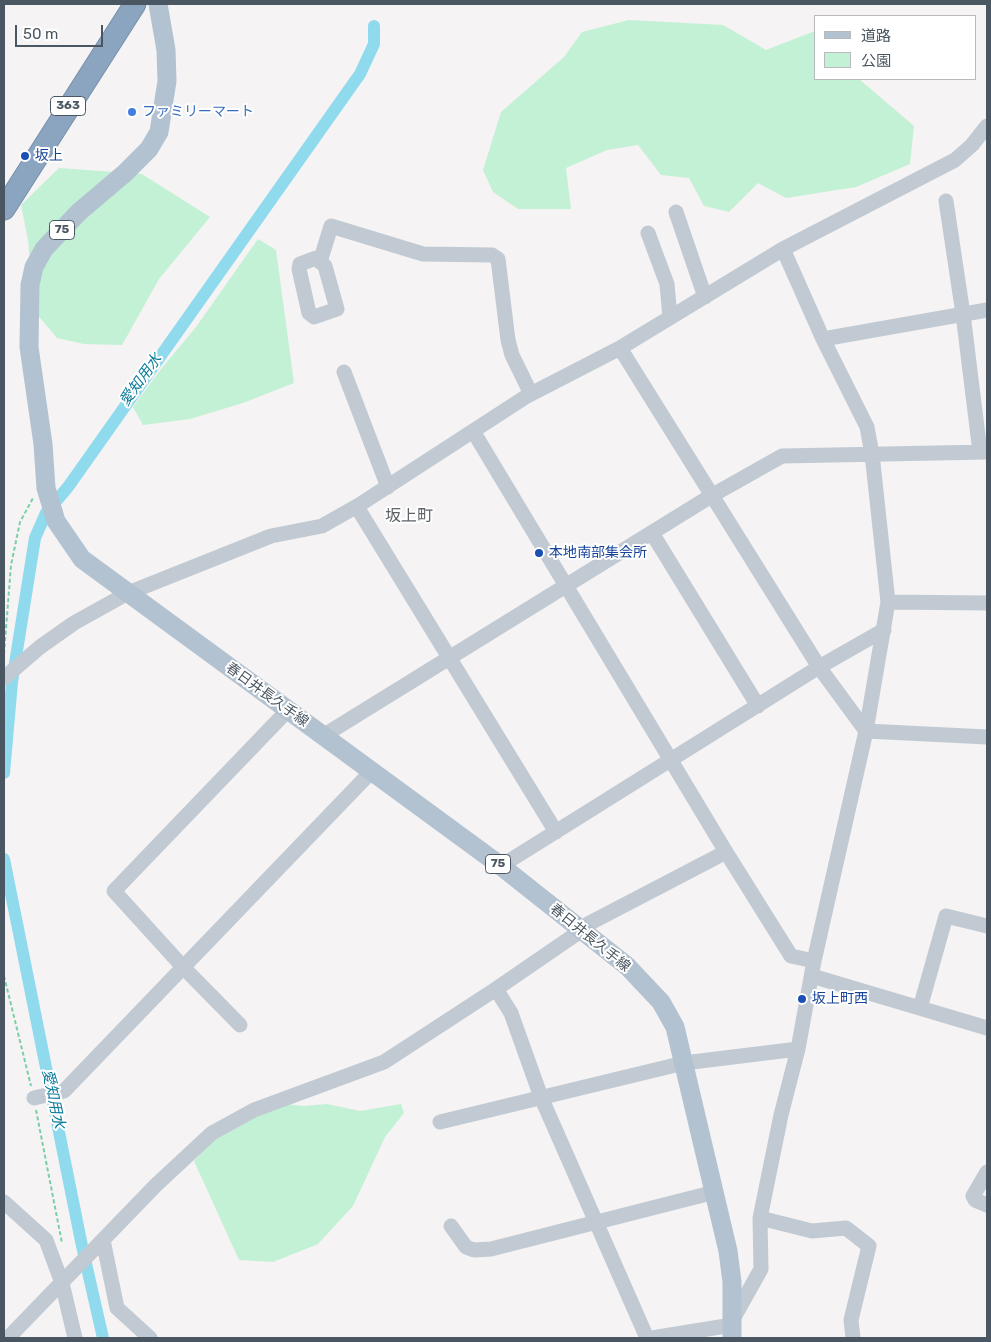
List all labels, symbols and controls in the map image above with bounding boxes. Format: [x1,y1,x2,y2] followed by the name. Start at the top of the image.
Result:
[18,15,105,47] scale bar
[814,15,976,80] legend
[23,25,58,43] text: 50 m
[861,27,891,45] text: 道路
[861,52,891,70] text: 公園
[50,96,86,115] road number: 363
[142,104,254,120] place label: ファミリーマート
[126,106,138,118] marker: ファミリーマート
[35,148,63,164] place label: 坂上
[19,150,31,162] marker: 坂上
[50,220,74,240] road number: 75
[116,350,166,410] water label: 愛知用水
[385,506,433,526] district label: 坂上町
[549,545,647,561] place label: 本地南部集会所
[533,547,545,559] marker: 本地南部集会所
[222,659,312,731] street label: 春日井長久手線
[486,854,510,874] road number: 75
[547,901,633,975] street label: 春日井長久手線
[812,991,868,1007] place label: 坂上町西
[796,993,808,1005] marker: 坂上町西
[38,1068,68,1130] water label: 愛知用水

